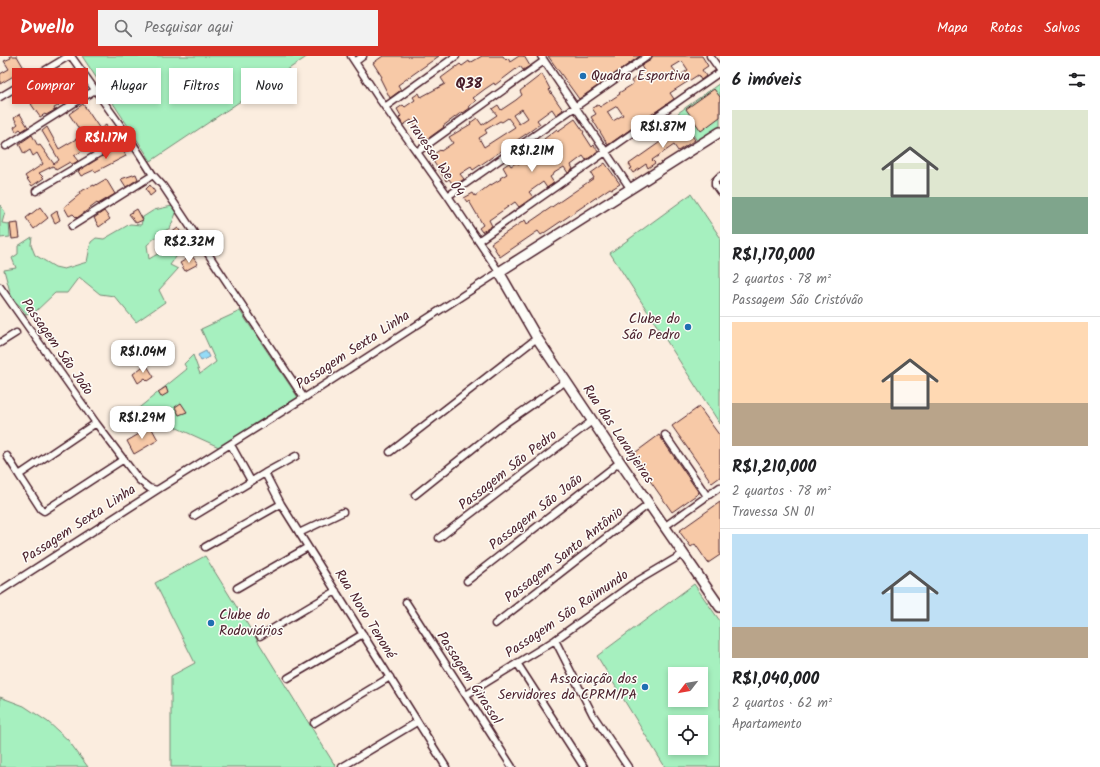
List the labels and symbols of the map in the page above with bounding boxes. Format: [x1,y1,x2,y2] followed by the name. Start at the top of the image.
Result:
[591,65,690,87] place label: Quadra Esportiva
[578,71,588,81] marker: Quadra Esportiva
[456,72,483,96] district label: Q38
[399,113,471,201] street label: Travessa We 04
[626,115,700,149] pin: R$1.87M
[69,126,143,160] pin: R$1.17M
[495,139,569,173] pin: R$1.21M
[152,230,226,264] pin: R$2.32M
[15,294,99,400] street label: Passagem São João
[292,305,414,395] street label: Passagem Sexta Linha
[622,308,680,346] place label: Clube do São Pedro
[683,322,693,332] marker: Clube do São Pedro
[106,340,180,374] pin: R$1.04M
[577,380,659,488] street label: Rua das Laranjeiras
[105,406,179,440] pin: R$1.29M
[454,424,562,516] street label: Passagem São Pedro
[484,468,588,556] street label: Passagem São João
[18,479,140,569] street label: Passagem Sexta Linha
[500,501,628,609] street label: Passagem Santo Antônio
[501,564,633,664] street label: Passagem São Raimundo
[329,565,402,664] street label: Rua Novo Tenoné
[219,604,283,642] place label: Clube do Rodoviários
[206,618,216,628] marker: Clube do Rodoviários
[431,627,508,729] street label: Passagem Girassol
[668,667,708,707] north arrow
[498,668,637,706] place label: Associação dos Servidores da CPRM/PA
[640,682,650,692] marker: Associação dos Servidores da CPRM/PA

